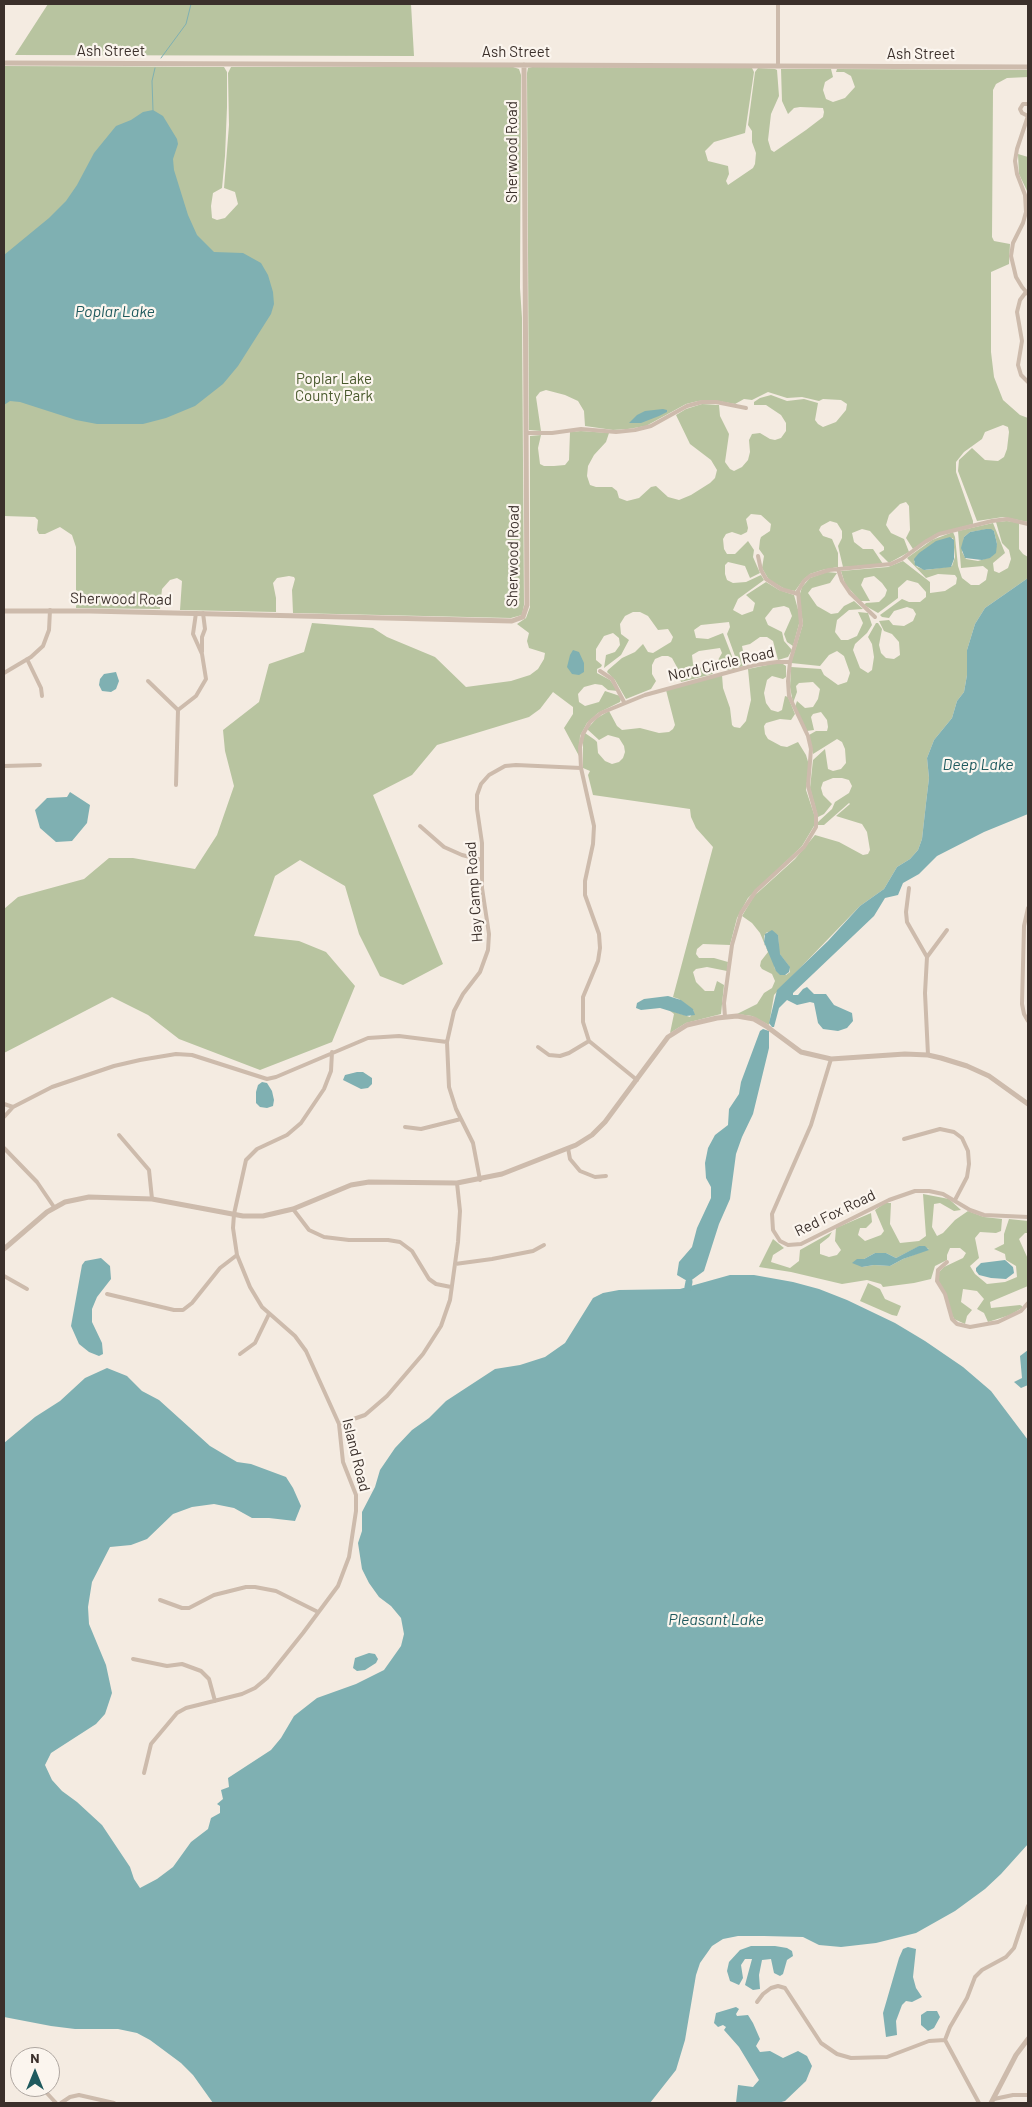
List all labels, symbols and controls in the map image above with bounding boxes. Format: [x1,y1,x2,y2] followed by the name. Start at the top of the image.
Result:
[77,42,145,60] street label: Ash Street
[482,43,550,61] street label: Ash Street
[887,45,955,63] street label: Ash Street
[503,101,521,203] street label: Sherwood Road
[75,302,155,322] water label: Poplar Lake
[295,370,373,405] park label: Poplar Lake County Park
[503,505,523,607] street label: Sherwood Road
[70,589,172,609] street label: Sherwood Road
[666,643,776,685] street label: Nord Circle Road
[943,755,1013,775] water label: Deep Lake
[462,841,486,943] street label: Hay Camp Road
[792,1186,878,1240] street label: Red Fox Road
[338,1417,374,1493] street label: Island Road
[668,1610,764,1630] water label: Pleasant Lake
[10,2047,60,2097] north arrow
[30,2049,40,2066] text: N

